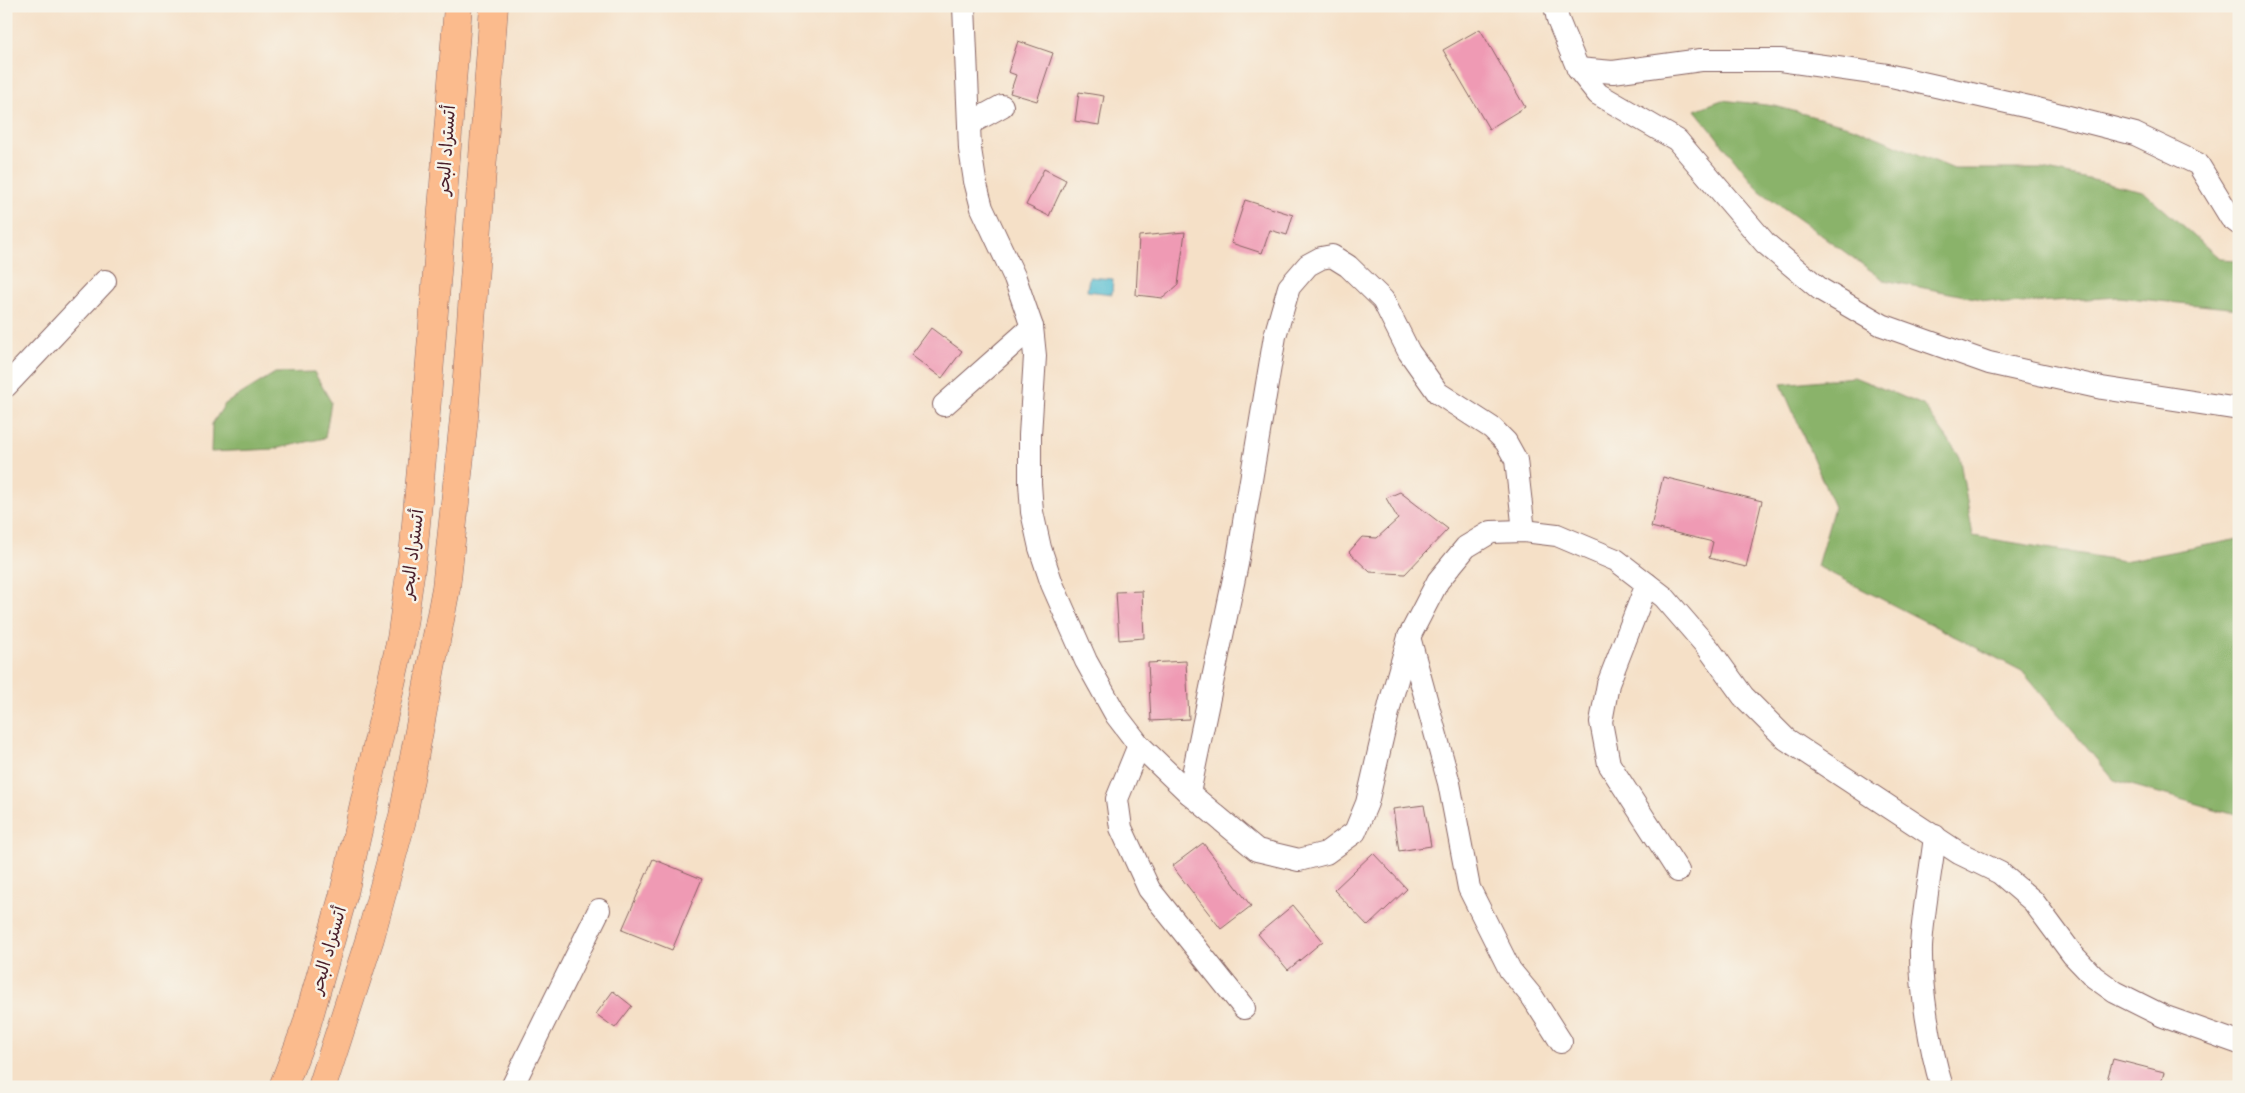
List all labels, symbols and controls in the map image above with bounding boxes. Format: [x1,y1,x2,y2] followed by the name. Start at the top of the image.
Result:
[432,104,462,198] street label: أتستراد البحر
[395,507,430,602] street label: أتستراد البحر
[304,903,353,999] street label: أتستراد البحر

